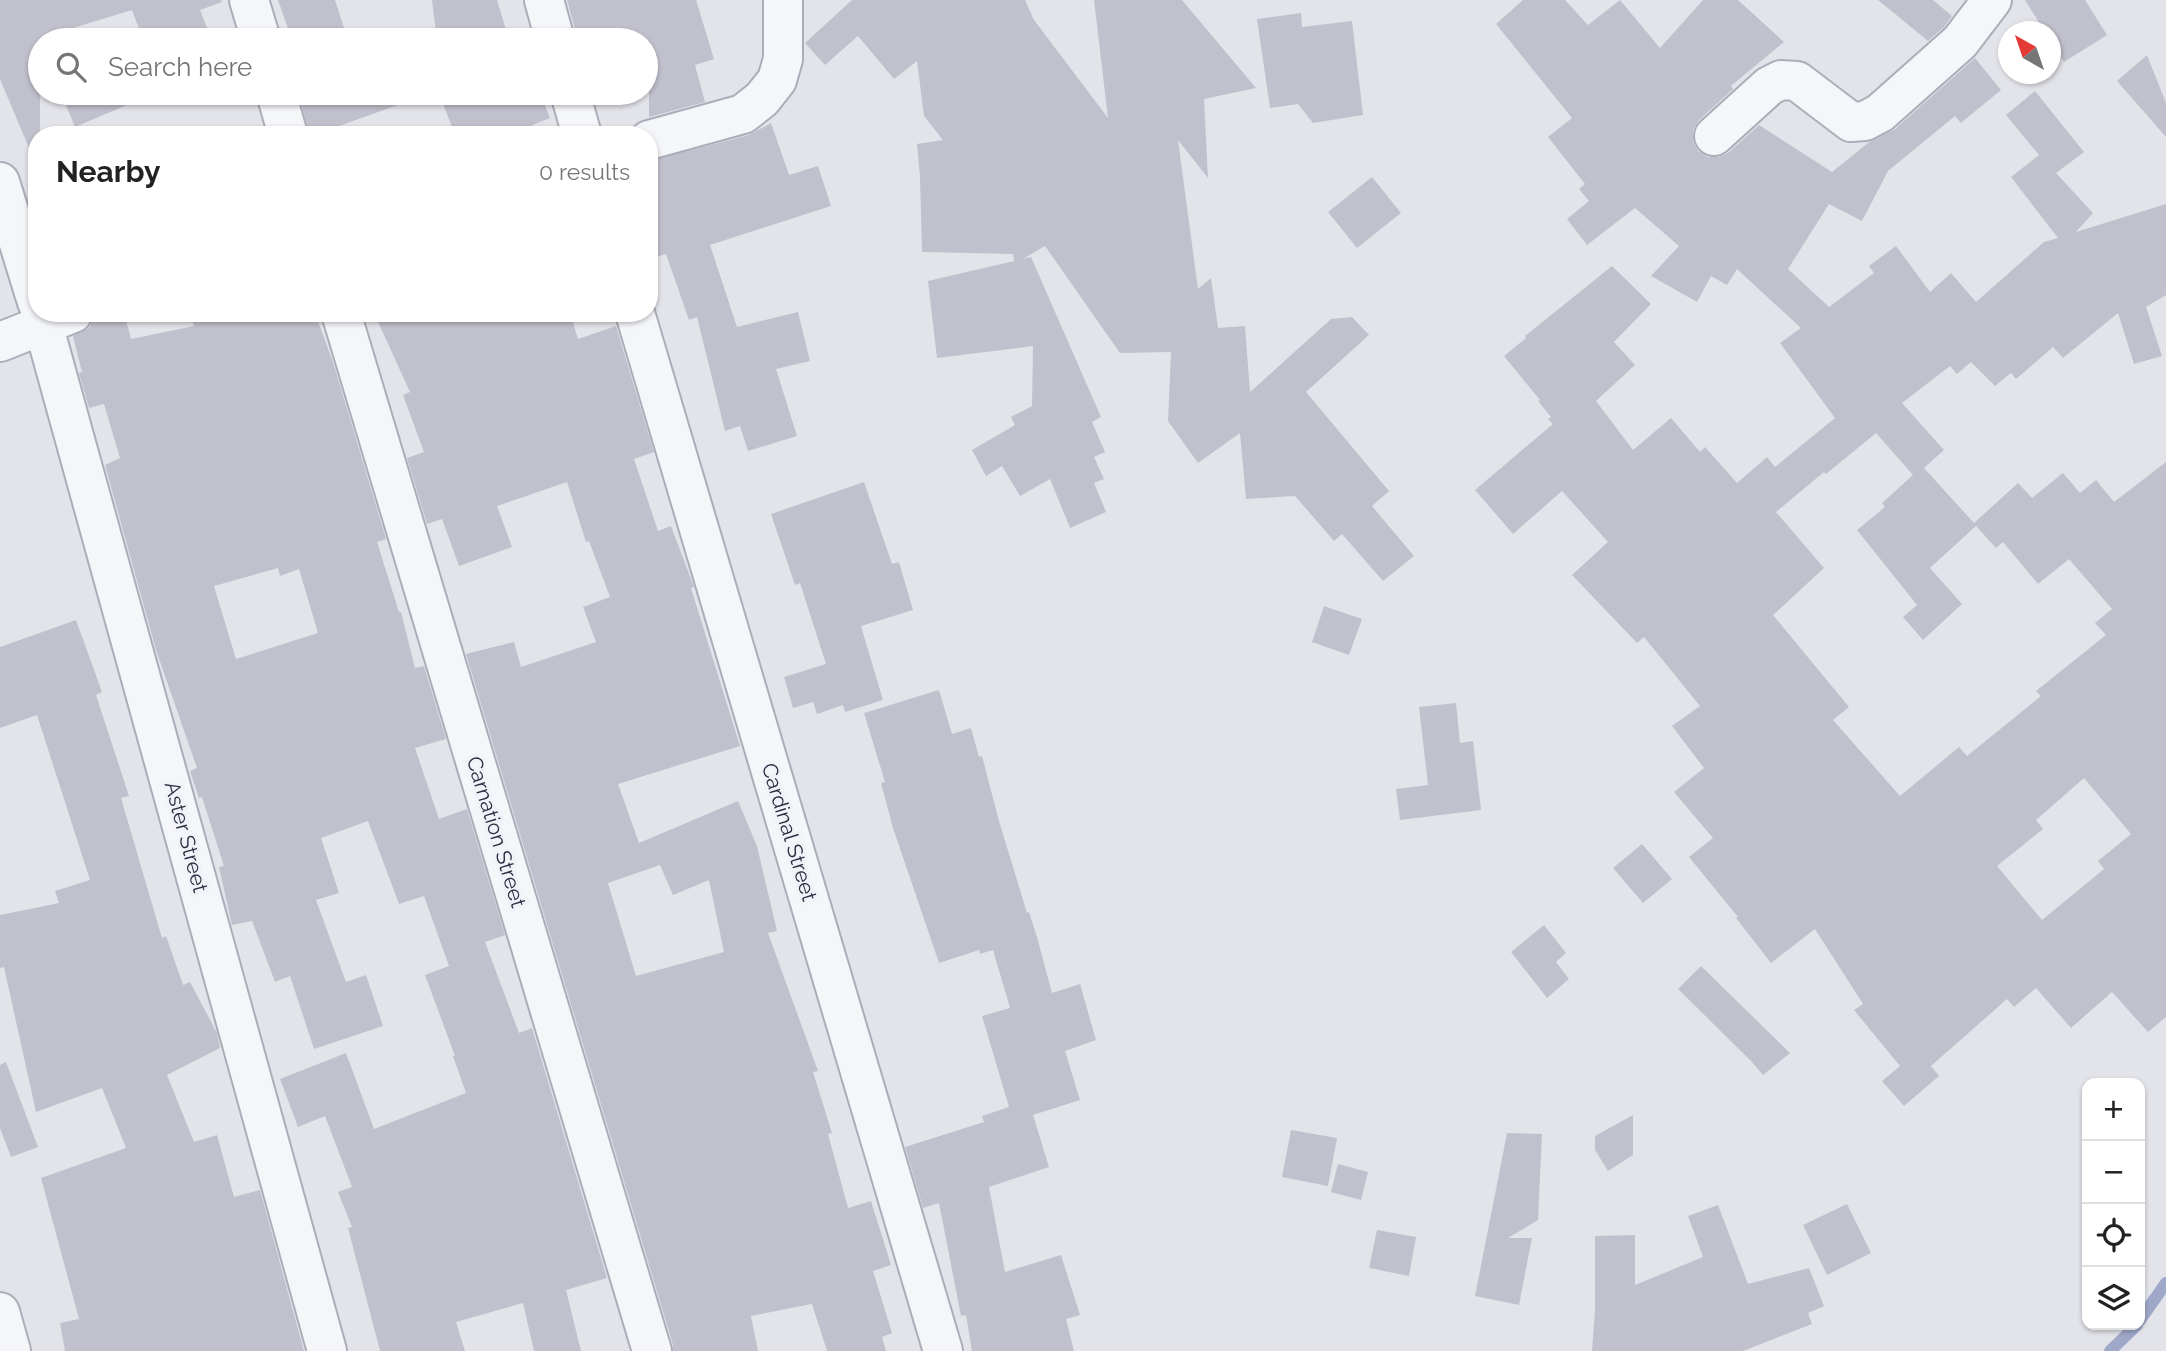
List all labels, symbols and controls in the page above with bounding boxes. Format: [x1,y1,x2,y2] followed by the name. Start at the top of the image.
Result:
[1998,21,2061,84] north arrow
[28,28,658,105] search box
[52,48,90,86] icon: search
[108,52,252,82] text: Search here
[56,154,160,189] text: Nearby
[539,158,630,185] text: 0 results
[462,753,531,910] street label: Carnation Street
[757,760,822,904] street label: Cardinal Street
[160,779,213,895] street label: Aster Street
[2082,1078,2145,1330] map controls
[2082,1078,2145,1141] button: +
[2082,1141,2145,1204] button: −
[2082,1204,2145,1267] button: locate
[2082,1267,2145,1330] button: layers

